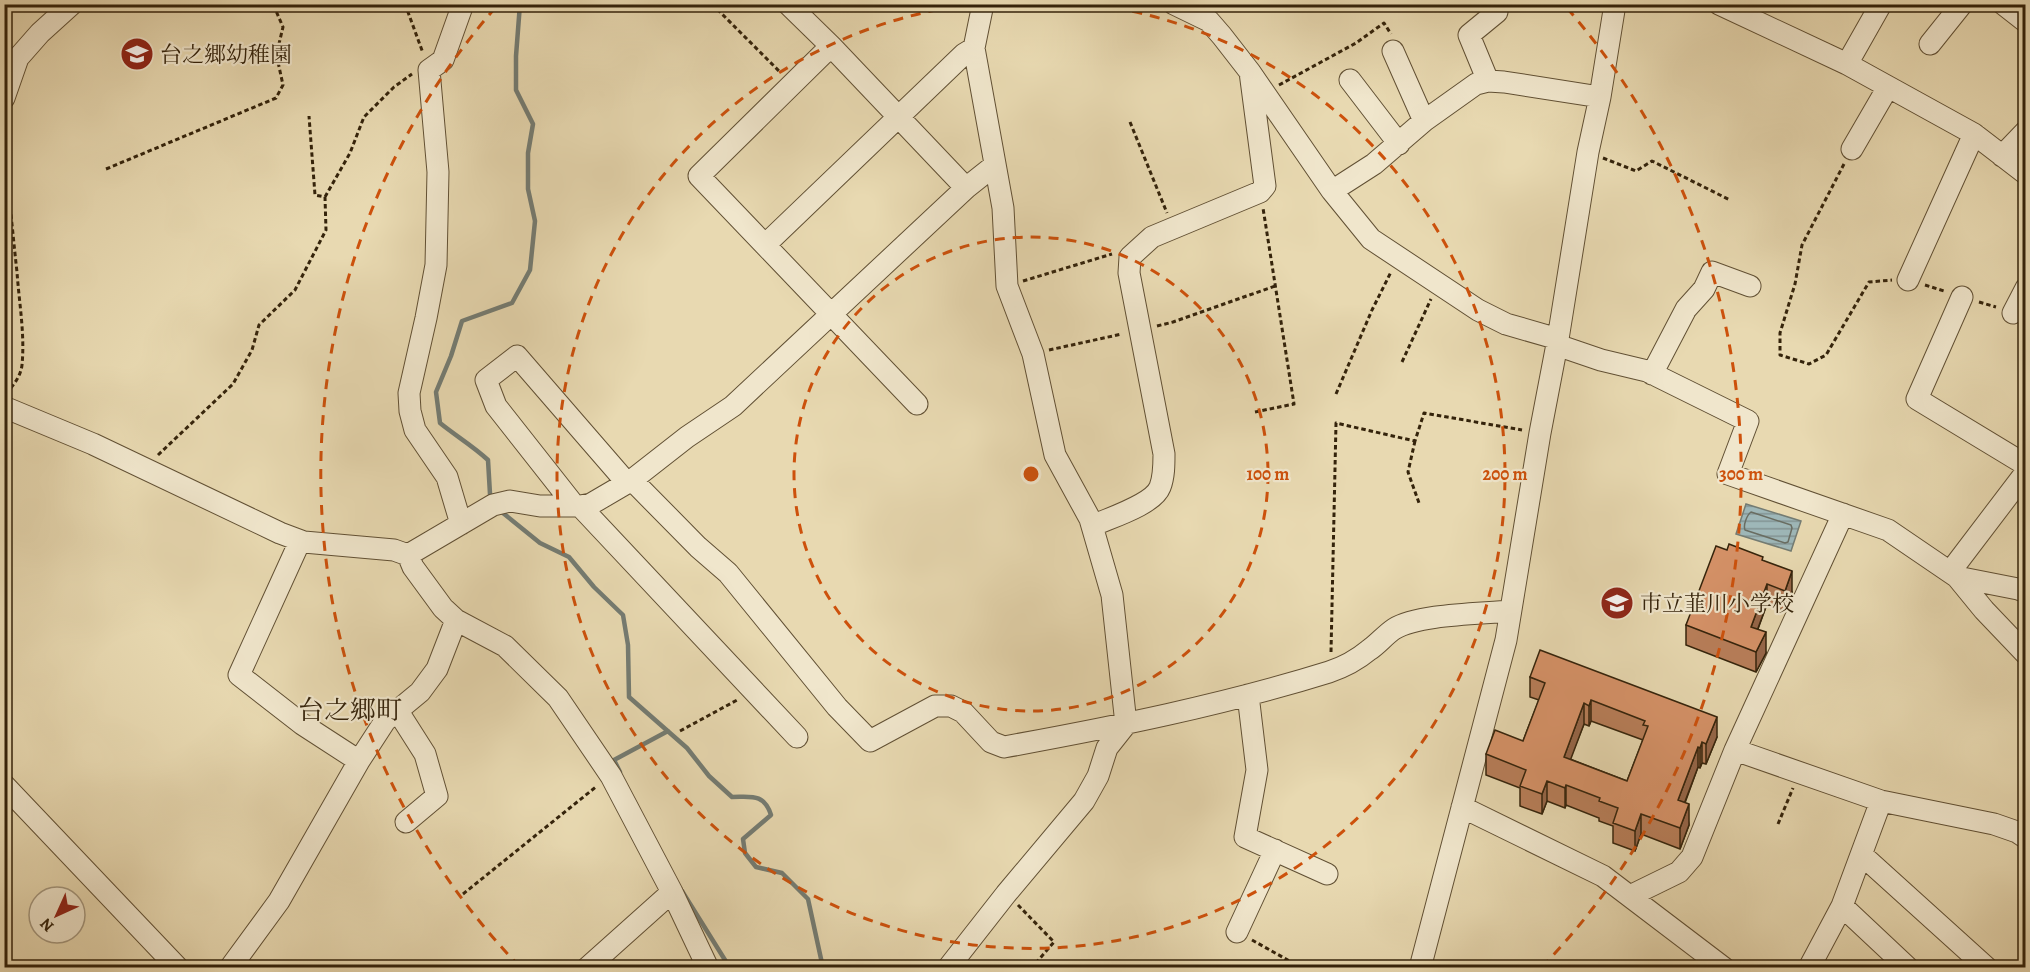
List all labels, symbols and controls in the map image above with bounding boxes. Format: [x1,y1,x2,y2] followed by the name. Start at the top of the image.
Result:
[119,36,155,72] school or university icon: 台之郷幼稚園
[160,40,292,70] place label: 台之郷幼稚園
[1247,462,1289,486] text: 100 m
[1482,462,1528,486] text: 200 m
[1719,462,1763,486] text: 300 m
[1021,464,1041,484] centre of rings
[1599,585,1635,621] school or university icon: 市立韮川小学校
[1640,589,1794,619] place label: 市立韮川小学校
[298,693,402,728] district label: 台之郷町
[27,885,87,945] north arrow
[35,913,59,937] text: N

